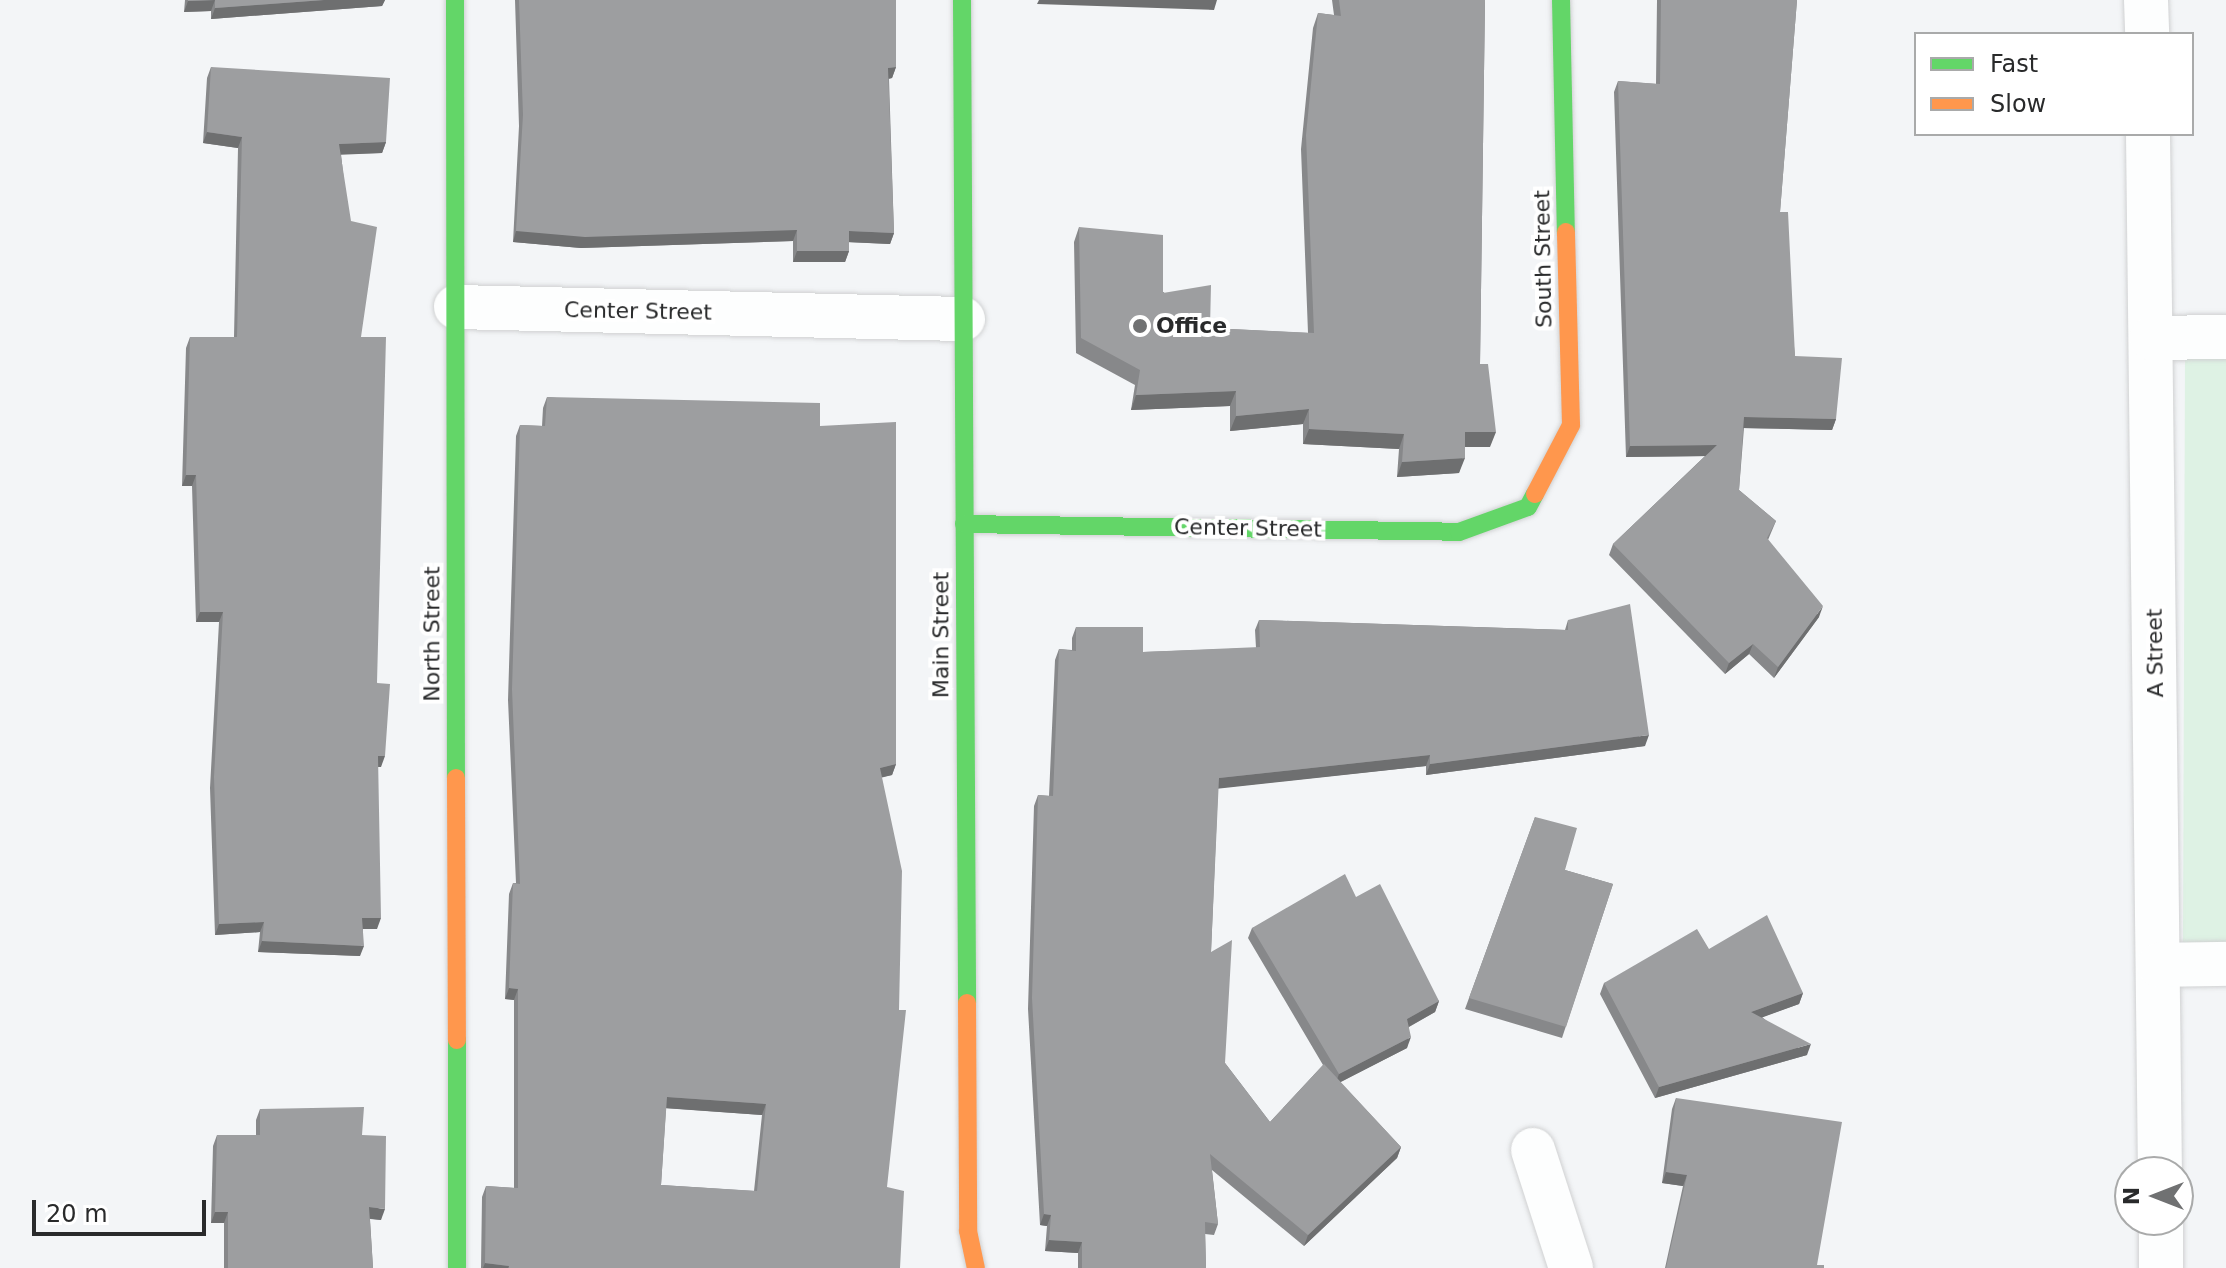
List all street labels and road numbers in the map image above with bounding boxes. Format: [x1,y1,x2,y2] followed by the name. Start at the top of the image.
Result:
[1529,190,1557,328] street label: South Street
[564,297,712,325] street label: Center Street
[1174,514,1322,542] street label: Center Street
[419,566,445,702] street label: North Street
[928,572,954,698] street label: Main Street
[2141,608,2169,698] street label: A Street

